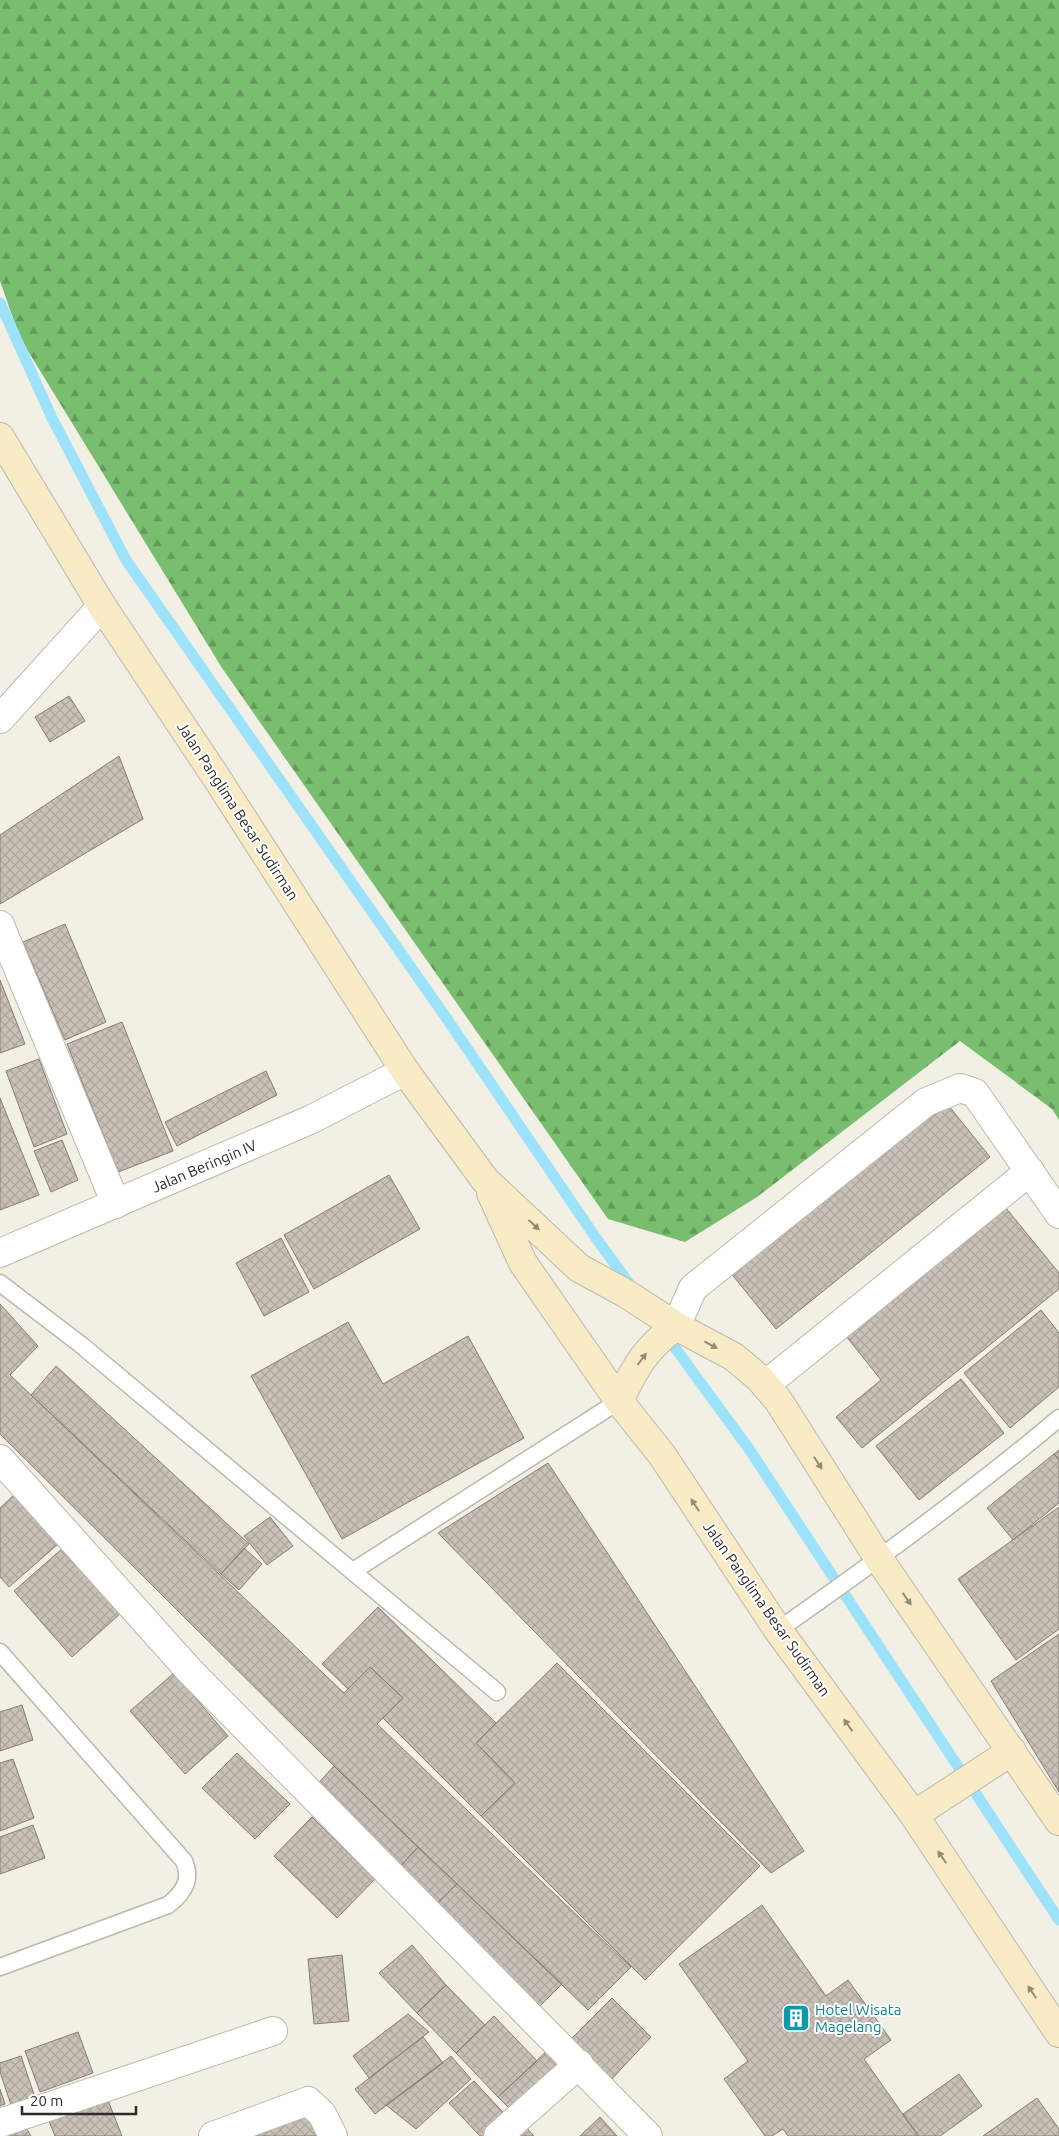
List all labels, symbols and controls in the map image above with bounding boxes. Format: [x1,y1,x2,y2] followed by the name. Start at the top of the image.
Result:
[174,719,302,903] street label: Jalan Panglima Besar Sudirman
[149,1136,259,1196] street label: Jalan Beringin IV
[527,1219,539,1231] one-way arrow
[704,1340,718,1349] one-way arrow
[637,1352,647,1366] one-way arrow
[813,1456,823,1470] one-way arrow
[690,1498,700,1512] one-way arrow
[700,1518,834,1700] street label: Jalan Panglima Besar Sudirman
[902,1592,912,1606] one-way arrow
[842,1719,853,1732] one-way arrow
[937,1850,947,1864] one-way arrow
[1027,1986,1037,1999] one-way arrow
[815,2001,901,2035] place label: Hotel Wisata Magelang
[781,2003,811,2033] building icon: Hotel Wisata Magelang
[22,2084,136,2116] scale bar
[30,2092,63,2109] text: 20 m

